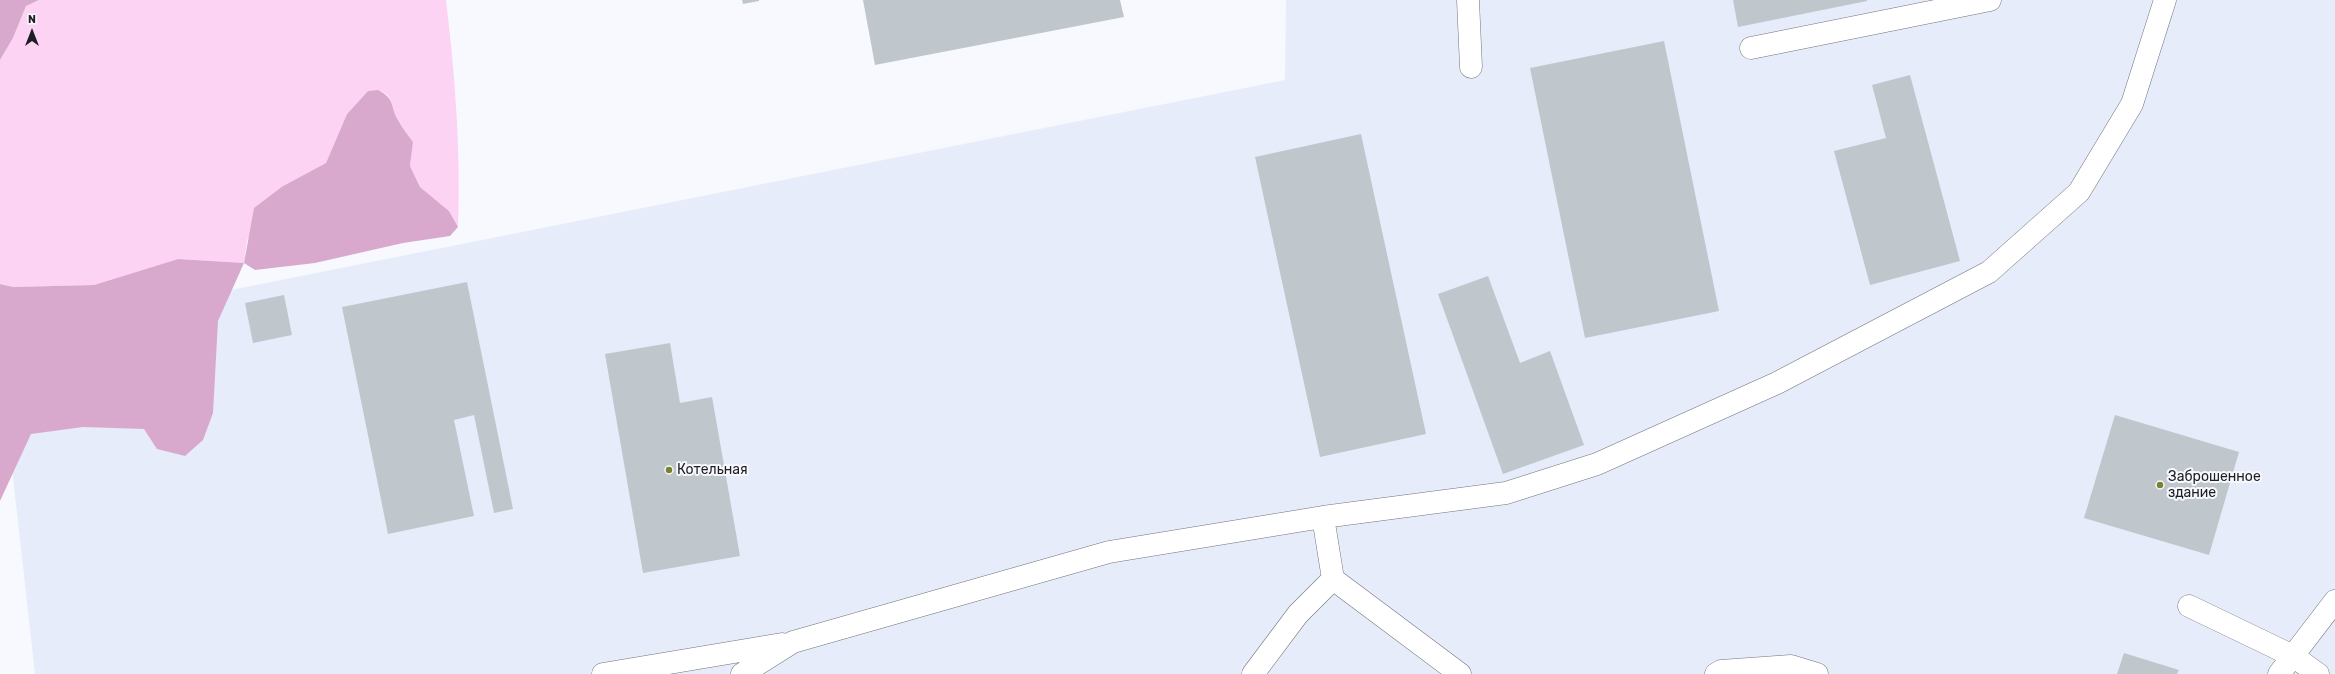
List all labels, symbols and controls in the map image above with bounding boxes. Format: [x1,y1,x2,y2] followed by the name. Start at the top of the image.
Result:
[12,12,52,52] north arrow
[28,13,36,26] text: N
[677,462,748,478] place label: Котельная
[664,465,674,475] marker: Котельная
[2168,469,2261,502] place label: Заброшенное здание
[2155,480,2165,490] marker: Заброшенное здание

